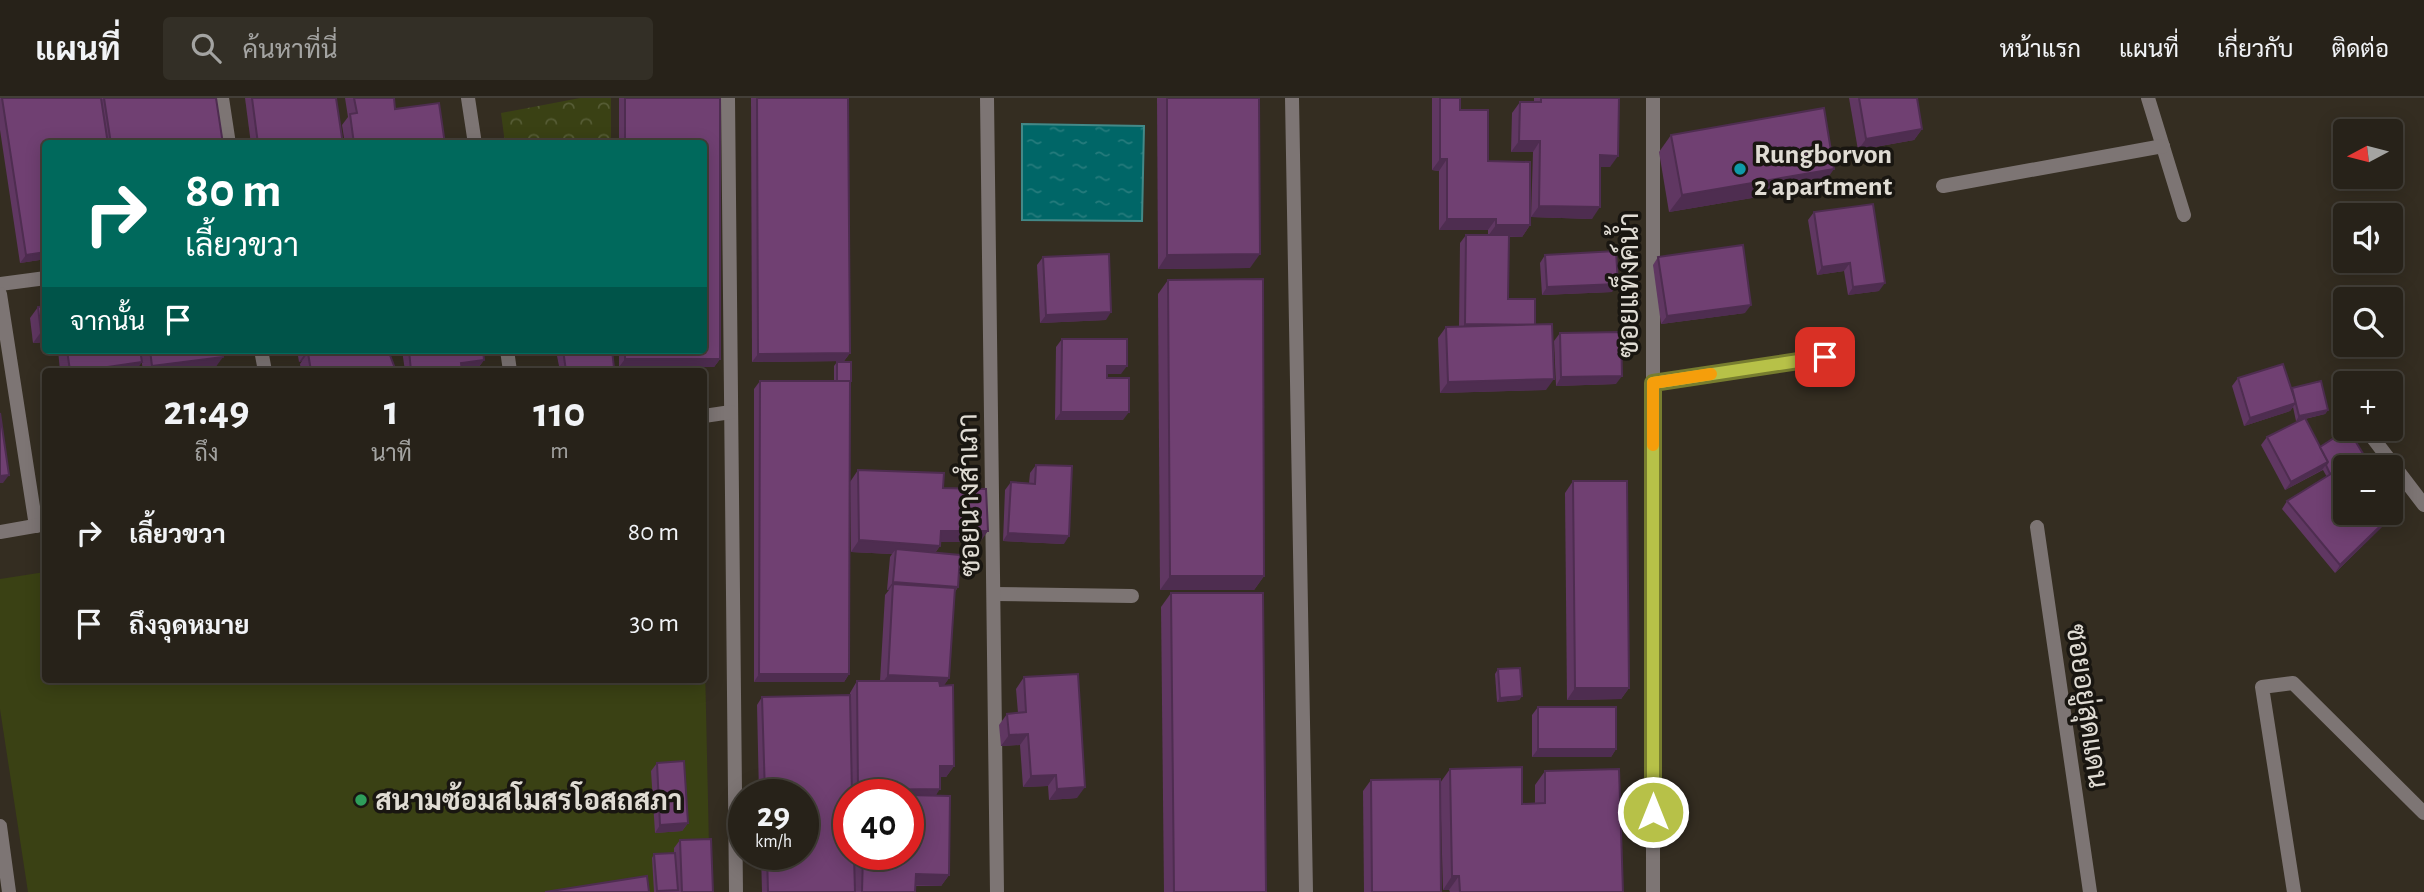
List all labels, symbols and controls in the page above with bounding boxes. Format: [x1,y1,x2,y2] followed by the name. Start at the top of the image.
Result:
[163,17,653,80] search box
[187,29,225,67] icon: search
[35,34,121,67] text: แผนที่
[243,37,338,63] text: ค้นหาที่นี่
[2000,38,2081,62] text: หน้าแรก
[2119,38,2179,62] text: แผนที่
[2217,38,2294,62] text: เกี่ยวกับ
[2332,38,2389,62] text: ติดต่อ
[2333,119,2403,189] north arrow
[2333,119,2403,525] map controls
[1754,141,1893,201] place label: Rungborvon 2 apartment
[1732,161,1748,177] marker: Rungborvon 2 apartment
[185,167,282,216] text: 80 m
[70,168,161,259] icon: right
[2333,203,2403,273] button: sound
[1604,212,1644,358] street label: ซอยแท็งค์น้ำ
[185,230,299,262] text: เลี้ยวขวา
[2333,287,2403,357] button: search
[159,301,197,339] icon: arrive
[70,309,145,335] text: จากนั้น
[1795,327,1855,387] pin
[1806,338,1844,376] icon: arrive
[2333,371,2403,441] button: +
[164,390,249,432] text: 21:49
[384,390,399,432] text: 1
[533,392,585,434] text: 110
[951,413,985,577] street label: ซอยนางสำเภา
[550,440,569,463] text: m
[195,443,218,466] text: ถึง
[371,443,412,466] text: นาที
[2333,455,2403,525] button: −
[70,514,108,552] icon: right
[628,519,679,545] text: 80 m
[129,522,226,548] text: เลี้ยวขวา
[70,605,108,643] icon: arrive
[629,610,679,636] text: 30 m
[129,613,250,639] text: ถึงจุดหมาย
[2057,622,2116,791] street label: ซอยอยู่สุดแดน
[1616,775,1690,849] position arrow
[833,779,924,870] speed limit sign: 40
[375,781,682,816] place label: สนามซ้อมสโมสรโอสถสภา
[353,792,369,808] marker: สนามซ้อมสโมสรโอสถสภา
[757,798,790,833] text: 29
[755,833,792,851] text: km/h

